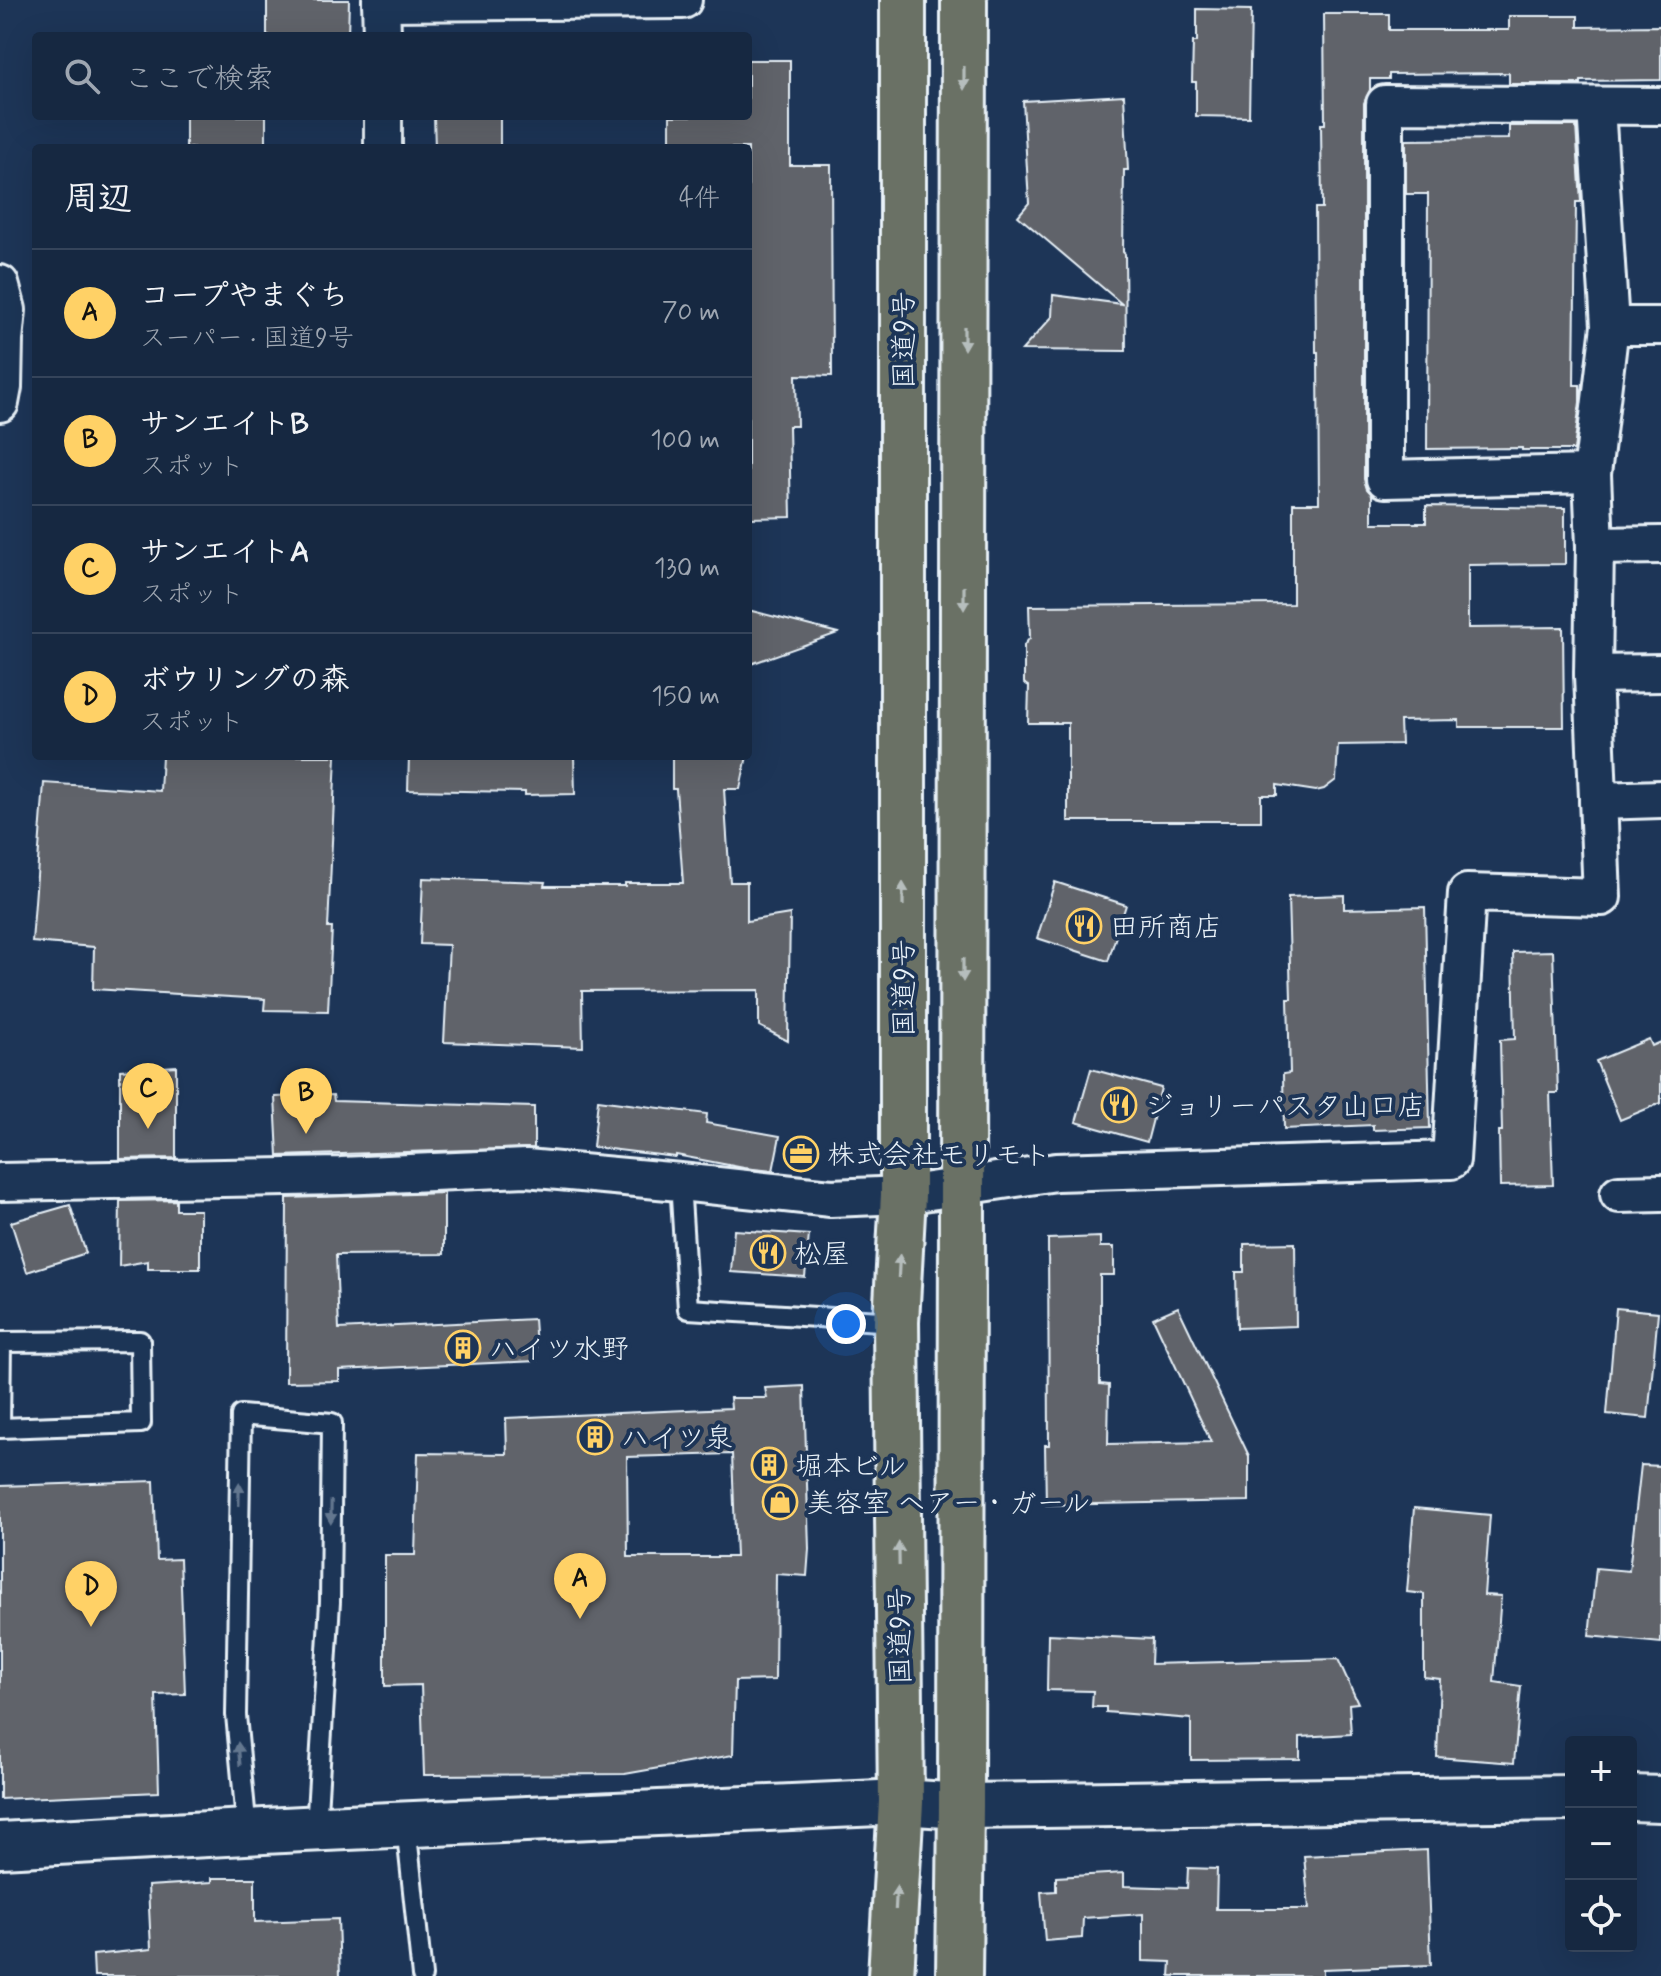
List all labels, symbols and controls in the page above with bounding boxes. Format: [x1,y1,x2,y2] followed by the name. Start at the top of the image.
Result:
[32,32,752,120] search box
[60,54,104,98] icon: search
[124,60,274,99] text: ここで検索
[958,66,970,91] one-way arrow
[64,177,132,222] text: 周辺
[679,182,720,216] text: 4件
[140,277,349,316] text: コープやまぐち
[887,291,924,389] street label: 国道9号
[81,296,99,330] text: A
[662,296,720,330] text: 70 m
[140,322,354,356] text: スーパー · 国道9号
[958,326,970,351] one-way arrow
[140,405,309,444] text: サンエイトB
[82,424,98,458] text: B
[650,424,720,458] text: 100 m
[140,450,244,484] text: スポット
[140,533,310,572] text: サンエイトA
[81,552,99,586] text: C
[654,552,720,586] text: 130 m
[140,578,244,612] text: スポット
[958,586,970,611] one-way arrow
[140,661,349,700] text: ボウリングの森
[81,680,99,714] text: D
[651,680,720,714] text: 150 m
[140,706,244,740] text: スポット
[897,881,909,906] one-way arrow
[1065,907,1103,945] restaurant icon: 田所商店
[1110,910,1222,947] place label: 田所商店
[887,939,924,1037] street label: 国道9号
[957,958,969,983] one-way arrow
[122,1063,174,1129] pin: C
[280,1068,332,1134] pin: B
[1100,1086,1138,1124] restaurant icon: ジョリーパスタ山口店
[1145,1089,1426,1126] place label: ジョリーパスタ山口店
[782,1135,820,1173] office icon: 株式会社モリモト
[827,1138,1051,1175] place label: 株式会社モリモト
[749,1234,787,1272] restaurant icon: 松屋
[794,1237,850,1274] place label: 松屋
[893,1253,906,1278] one-way arrow
[826,1304,866,1344] your location
[444,1329,482,1367] building icon: ハイツ水野
[489,1332,629,1369] place label: ハイツ水野
[576,1418,614,1456] building icon: ハイツ泉
[621,1421,733,1458] place label: ハイツ泉
[750,1446,788,1484] building icon: 堀本ビル
[795,1449,906,1486] place label: 堀本ビル
[233,1481,246,1506] one-way arrow
[761,1483,799,1521] shop icon: 美容室 ヘアー・ガール
[806,1486,1091,1523] place label: 美容室 ヘアー・ガール
[325,1500,337,1525] one-way arrow
[892,1541,905,1566] one-way arrow
[554,1553,606,1619] pin: A
[65,1561,117,1627] pin: D
[882,1587,921,1685] street label: 国道9号
[1565,1736,1637,1952] map controls
[1565,1736,1637,1808] button: +
[233,1741,246,1766] one-way arrow
[1565,1808,1637,1880] button: −
[1565,1880,1637,1952] button: locate
[889,1885,902,1910] one-way arrow

